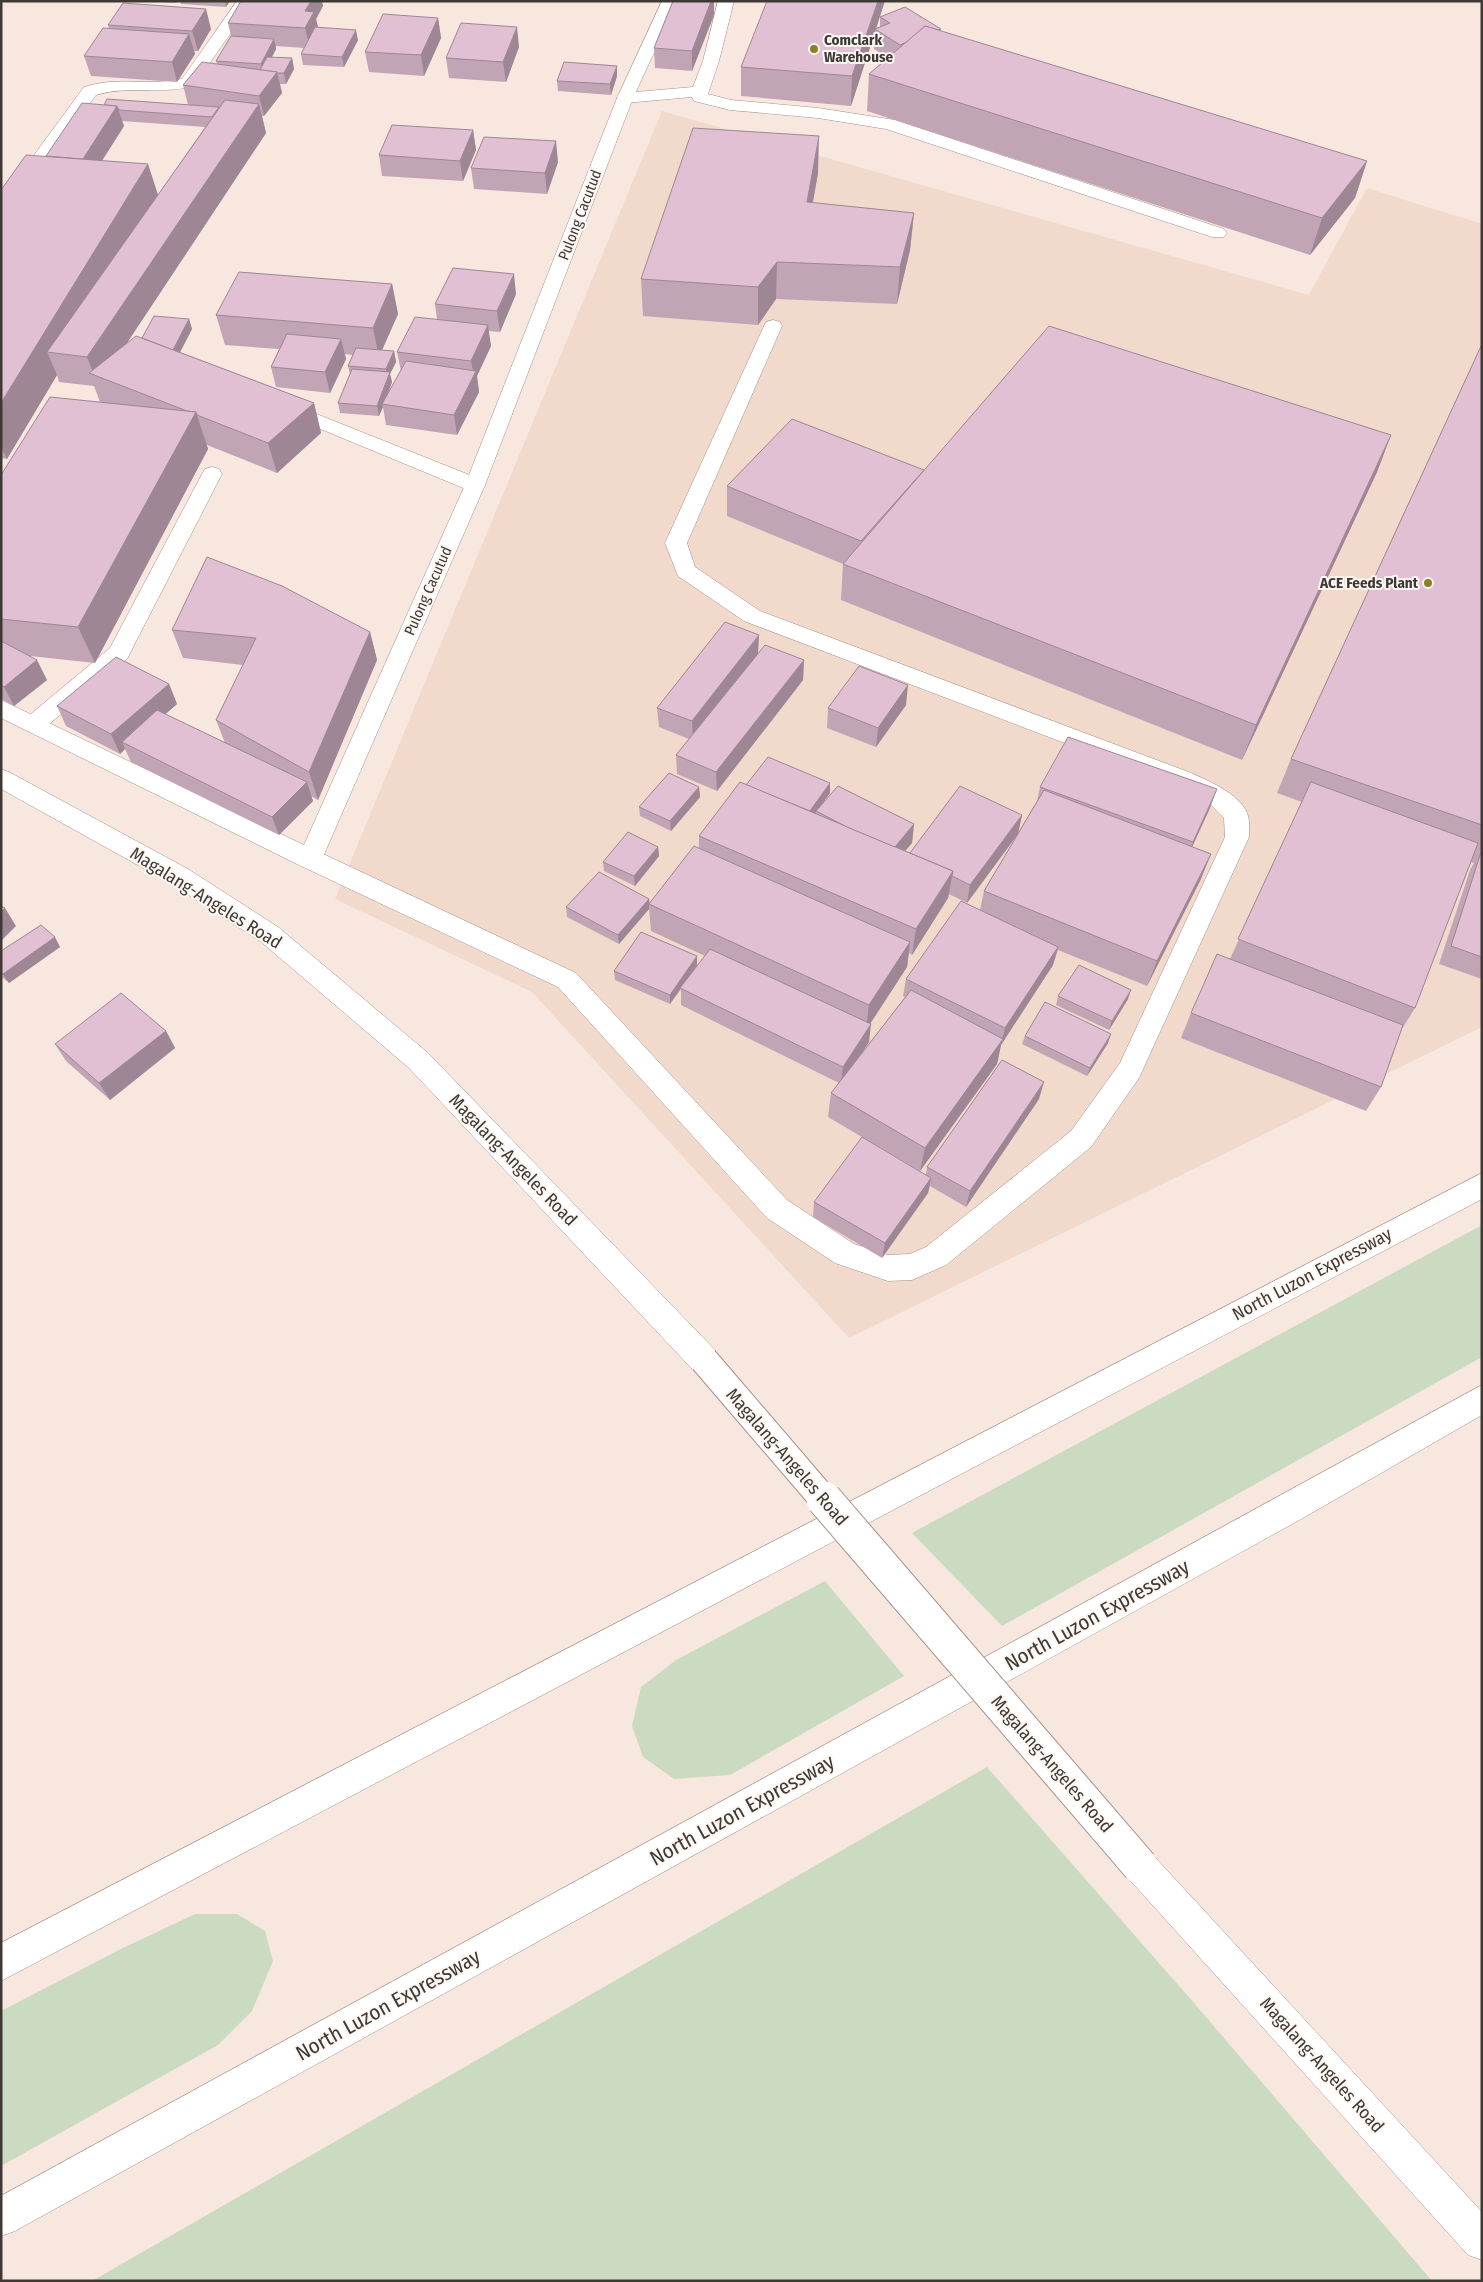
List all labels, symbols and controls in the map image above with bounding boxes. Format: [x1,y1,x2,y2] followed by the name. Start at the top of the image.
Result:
[824,31,893,66] place label: Comclark Warehouse
[808,43,820,55] marker: Comclark Warehouse
[555,167,605,263] street label: Pulong Cacutud
[400,544,456,638] street label: Pulong Cacutud
[1319,574,1419,592] place label: ACE Feeds Plant
[1422,577,1434,589] marker: ACE Feeds Plant
[126,842,286,954] street label: Magalang-Angeles Road
[444,1090,582,1230] street label: Magalang-Angeles Road
[1229,1223,1395,1325] street label: North Luzon Expressway
[721,1384,853,1530] street label: Magalang-Angeles Road
[1000,1553,1194,1677] street label: North Luzon Expressway
[986,1691,1118,1837] street label: Magalang-Angeles Road
[645,1748,839,1872] street label: North Luzon Expressway
[291,1943,485,2067] street label: North Luzon Expressway
[1255,1993,1389,2137] street label: Magalang-Angeles Road

